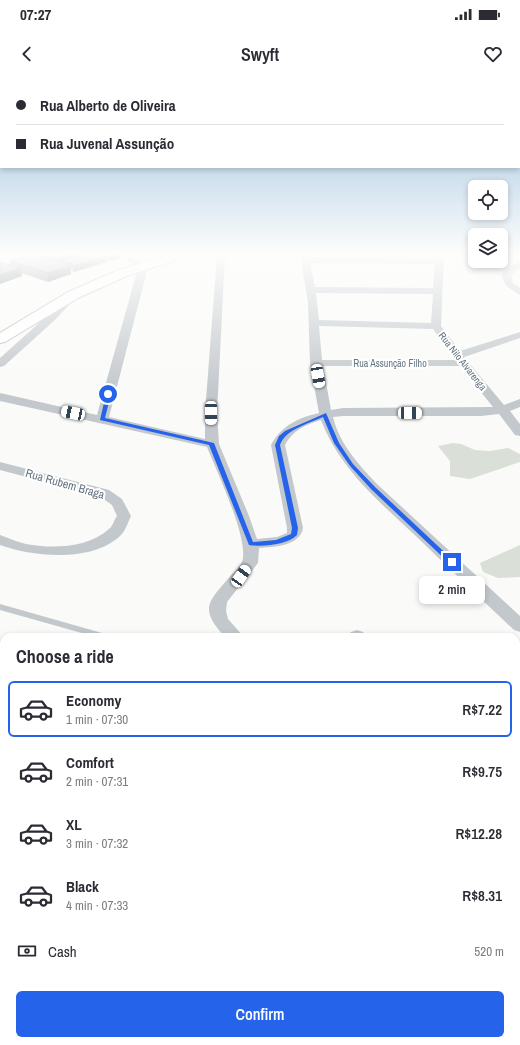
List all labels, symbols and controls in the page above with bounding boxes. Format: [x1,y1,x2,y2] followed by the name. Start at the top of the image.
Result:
[20,4,51,25] text: 07:27
[241,42,279,67] text: Swyft
[16,43,38,65] icon: back
[482,43,504,65] icon: heart
[40,95,176,116] text: Rua Alberto de Oliveira
[40,133,174,154] text: Rua Juvenal Assunção
[468,180,508,268] map controls
[468,180,508,220] button: locate
[468,228,508,268] button: layers
[436,329,490,393] street label: Rua Nilo Alvarenga
[353,357,427,370] street label: Rua Assunção Filho
[310,363,326,389] car
[99,385,117,403] route start
[205,401,217,425] car
[60,405,86,421] car
[398,407,422,419] car
[24,465,107,503] street label: Rua Rubem Braga
[443,553,461,571] route end
[229,563,253,589] car
[419,576,485,604] callout: 2 min
[438,581,466,598] text: 2 min
[16,644,114,669] text: Choose a ride
[66,690,121,711] text: Economy
[18,691,54,727] icon: car
[462,699,502,720] text: R$7.22
[66,711,128,728] text: 1 min · 07:30
[66,752,114,773] text: Comfort
[18,753,54,789] icon: car
[462,761,502,782] text: R$9.75
[66,773,128,790] text: 2 min · 07:31
[66,814,82,835] text: XL
[18,815,54,851] icon: car
[455,823,502,844] text: R$12.28
[66,835,128,852] text: 3 min · 07:32
[66,876,99,897] text: Black
[18,877,54,913] icon: car
[462,885,502,906] text: R$8.31
[66,897,128,914] text: 4 min · 07:33
[16,940,38,962] icon: cash
[48,941,77,962] text: Cash
[474,943,504,960] text: 520 m
[16,991,504,1037] button: Confirm

